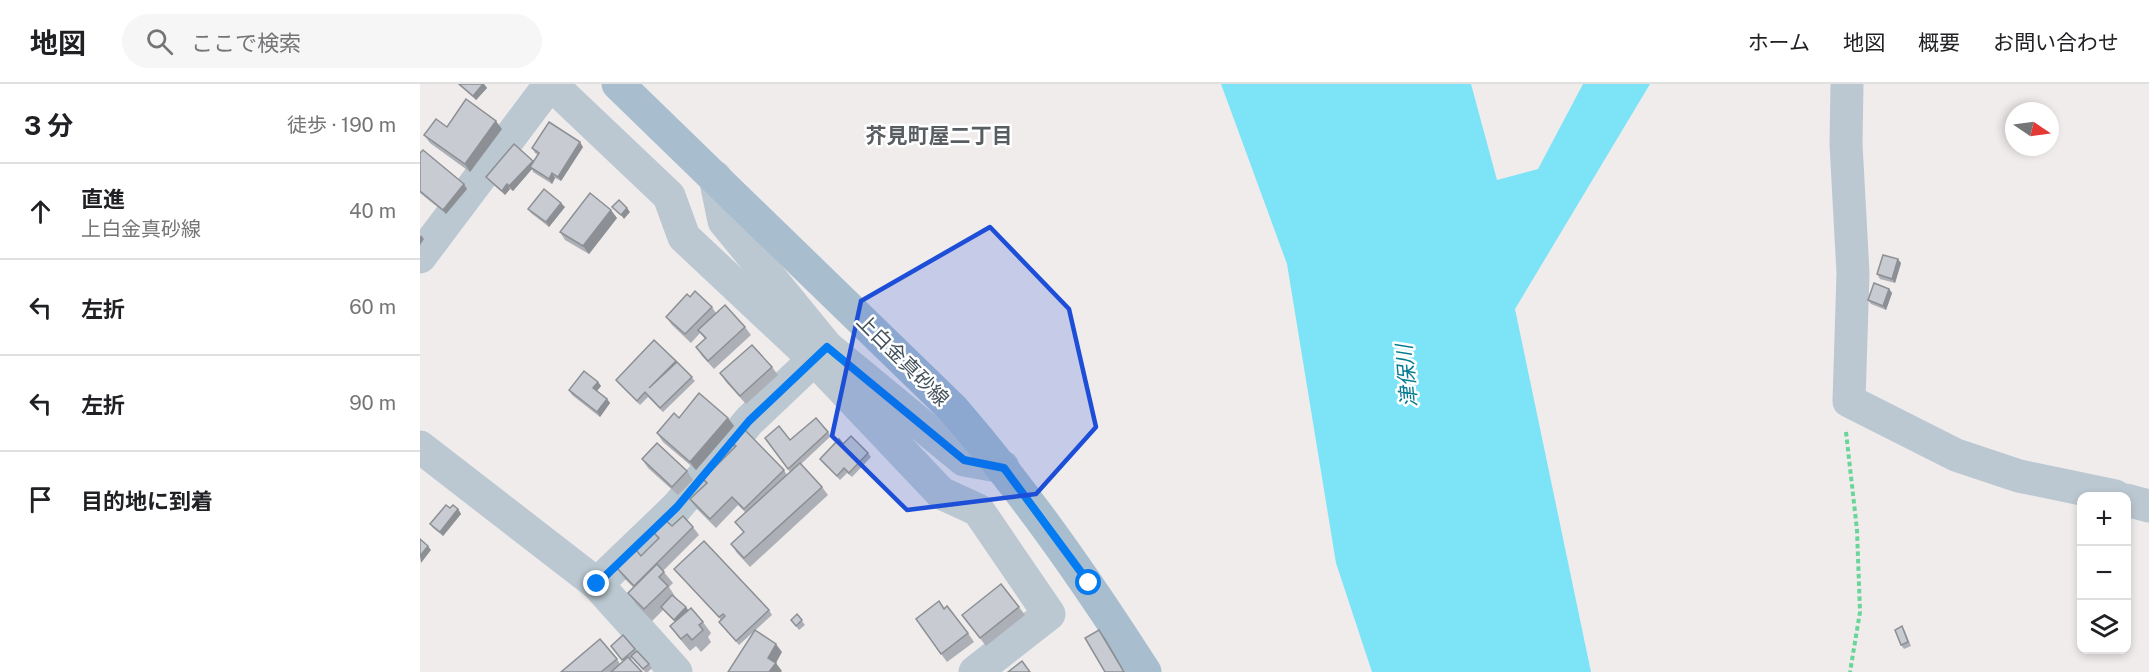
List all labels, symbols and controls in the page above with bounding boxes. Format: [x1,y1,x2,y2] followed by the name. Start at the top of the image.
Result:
[122,14,542,68] search box
[143,25,176,58] icon: search
[30,26,86,59] text: 地図
[191,30,301,56] text: ここで検索
[1748,30,1810,55] text: ホーム
[1843,30,1885,55] text: 地図
[1918,30,1960,55] text: 概要
[1993,30,2119,55] text: お問い合わせ
[2005,102,2059,156] north arrow
[24,110,73,141] text: 3 分
[287,113,396,137] text: 徒歩 · 190 m
[866,123,1013,148] district label: 芥見町屋二丁目
[81,186,125,212] text: 直進
[24,195,57,228] icon: ahead
[349,199,396,223] text: 40 m
[81,217,201,241] text: 上白金真砂線
[24,291,57,324] icon: left
[349,295,396,319] text: 60 m
[81,296,125,322] text: 左折
[852,309,954,411] street label: 上白金真砂線
[1391,342,1422,409] water label: 津保川
[24,387,57,420] icon: left
[349,391,396,415] text: 90 m
[81,392,125,418] text: 左折
[24,483,57,516] icon: arrive
[81,488,213,514] text: 目的地に到着
[2077,492,2131,654] map controls
[2077,492,2131,546] button: +
[2077,546,2131,600] button: −
[1075,569,1101,595] route start
[583,570,609,596] route end
[2077,600,2131,654] button: layers

